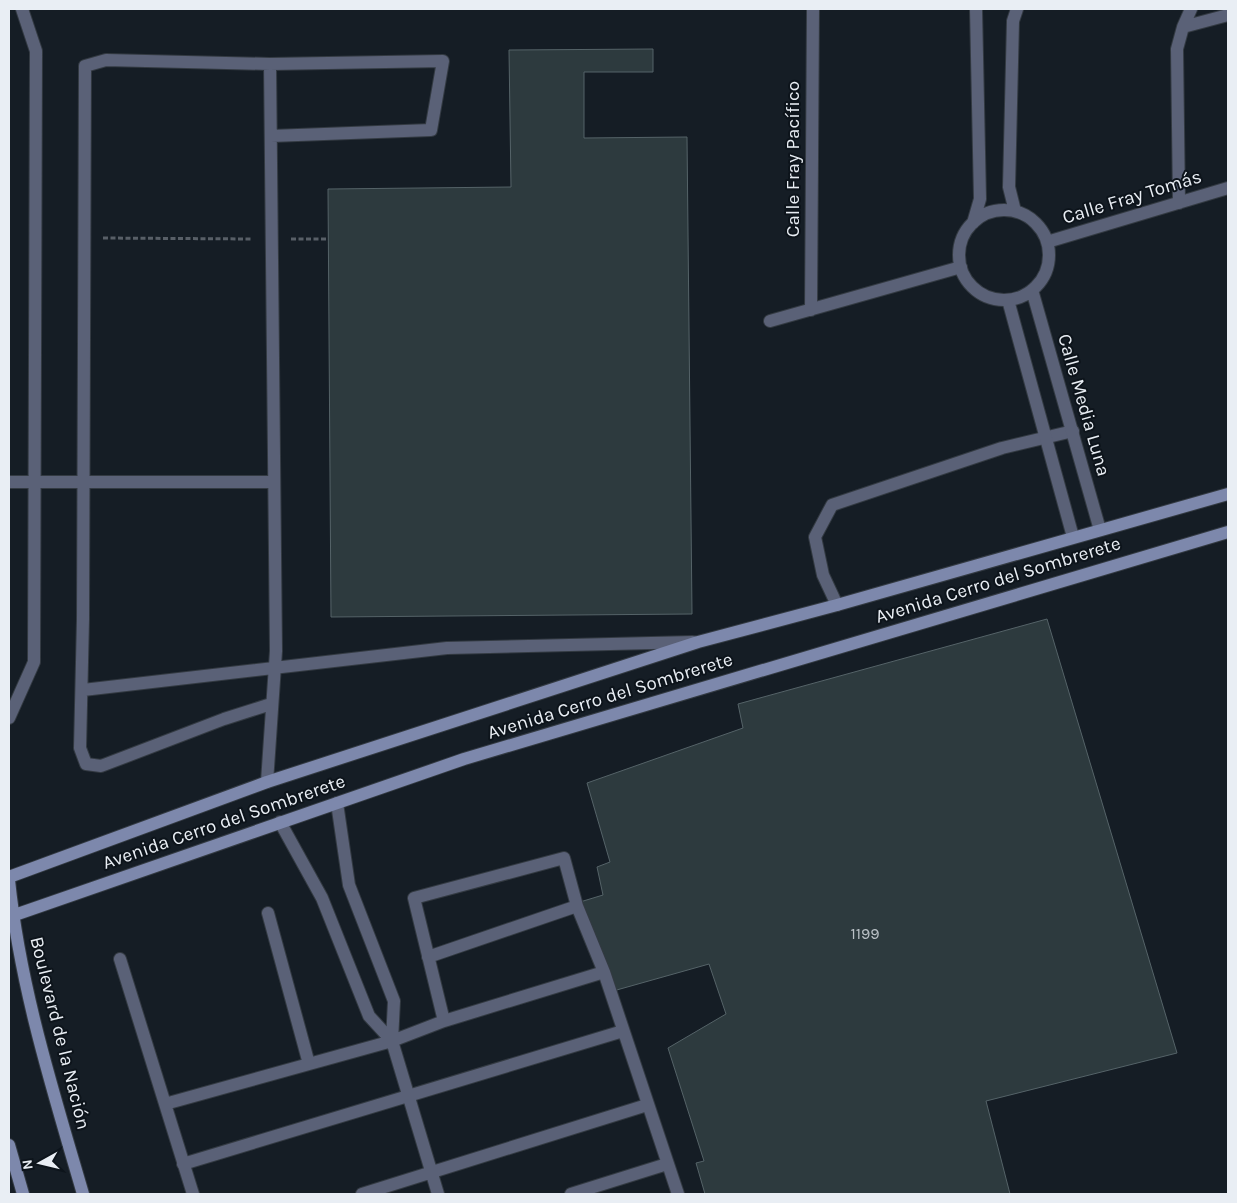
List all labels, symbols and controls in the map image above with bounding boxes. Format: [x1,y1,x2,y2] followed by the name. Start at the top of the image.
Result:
[782,81,804,237] street label: Calle Fray Pacífico
[1060,165,1204,229] street label: Calle Fray Tomás
[1053,331,1115,479] street label: Calle Media Luna
[873,532,1123,628] street label: Avenida Cerro del Sombrerete
[485,648,735,744] street label: Avenida Cerro del Sombrerete
[100,770,348,874] street label: Avenida Cerro del Sombrerete
[850,924,880,943] house number: 1199
[25,934,95,1132] street label: Boulevard de la Nación
[15,1138,65,1188] north arrow
[19,1159,37,1171] text: N

